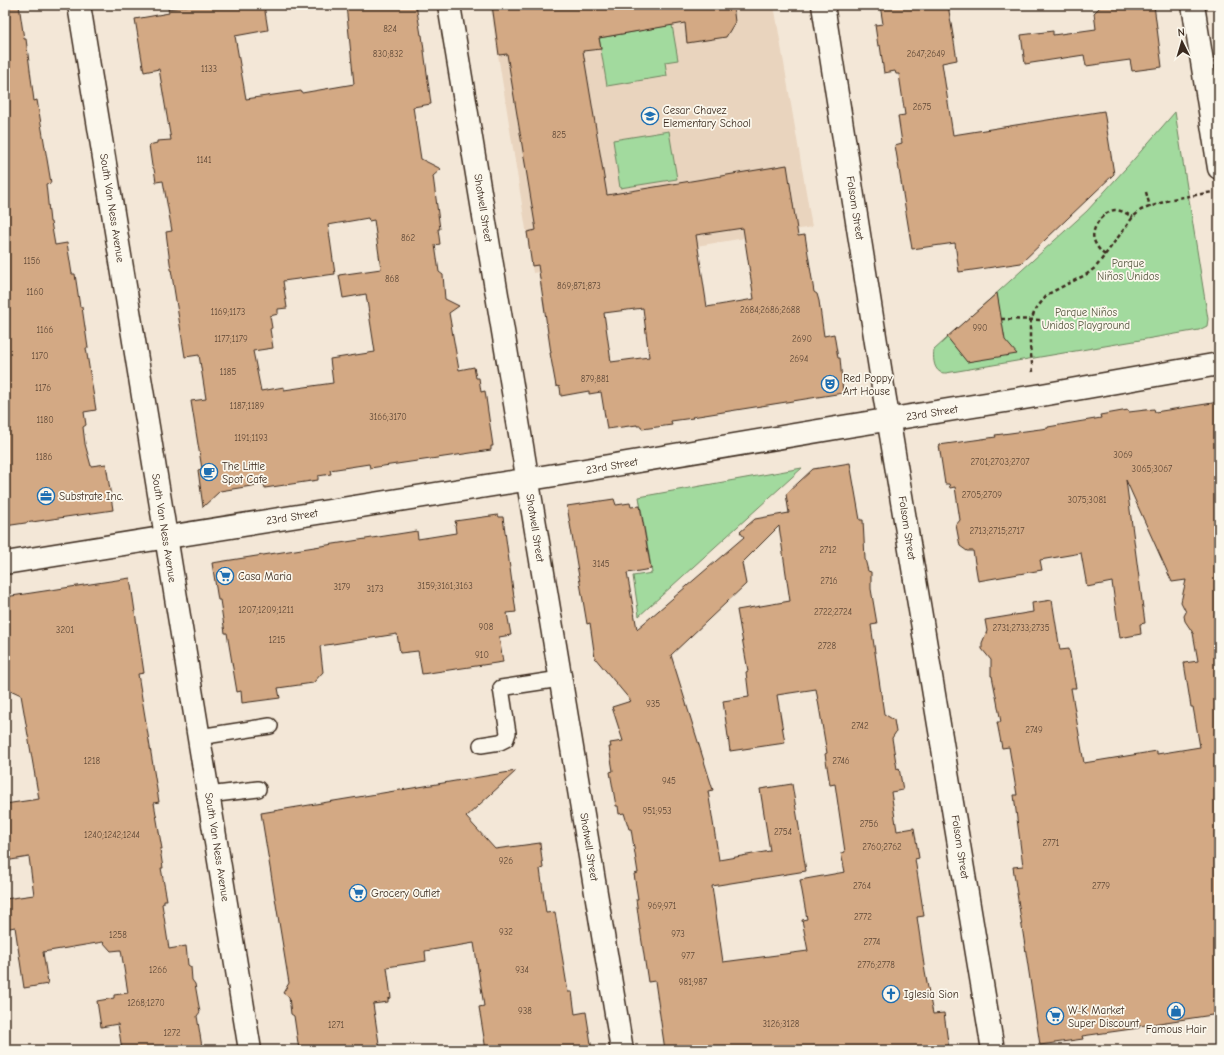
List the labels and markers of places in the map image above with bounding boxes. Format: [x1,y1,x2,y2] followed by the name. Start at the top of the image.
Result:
[663,104,751,130] place label: Cesar Chavez Elementary School
[640,106,660,126] school or university icon: Cesar Chavez Elementary School
[843,372,893,398] place label: Red Poppy Art House
[820,374,840,394] theatre icon: Red Poppy Art House
[222,460,268,486] place label: The Little Spot Cafe
[199,462,219,482] cafe icon: The Little Spot Cafe
[36,486,56,506] office icon: Substrate Inc.
[59,490,124,503] place label: Substrate Inc.
[215,566,235,586] supermarket icon: Casa Maria
[238,570,292,583] place label: Casa Maria
[348,883,368,903] supermarket icon: Grocery Outlet
[371,887,440,900] place label: Grocery Outlet
[881,984,901,1004] church icon: Iglesia Sion
[904,988,959,1001] place label: Iglesia Sion
[1166,1001,1186,1021] shop icon: Famous Hair
[1068,1004,1140,1030] place label: W-K Market Super Discount
[1045,1006,1065,1026] supermarket icon: W-K Market Super Discount
[1146,1023,1207,1036] place label: Famous Hair

